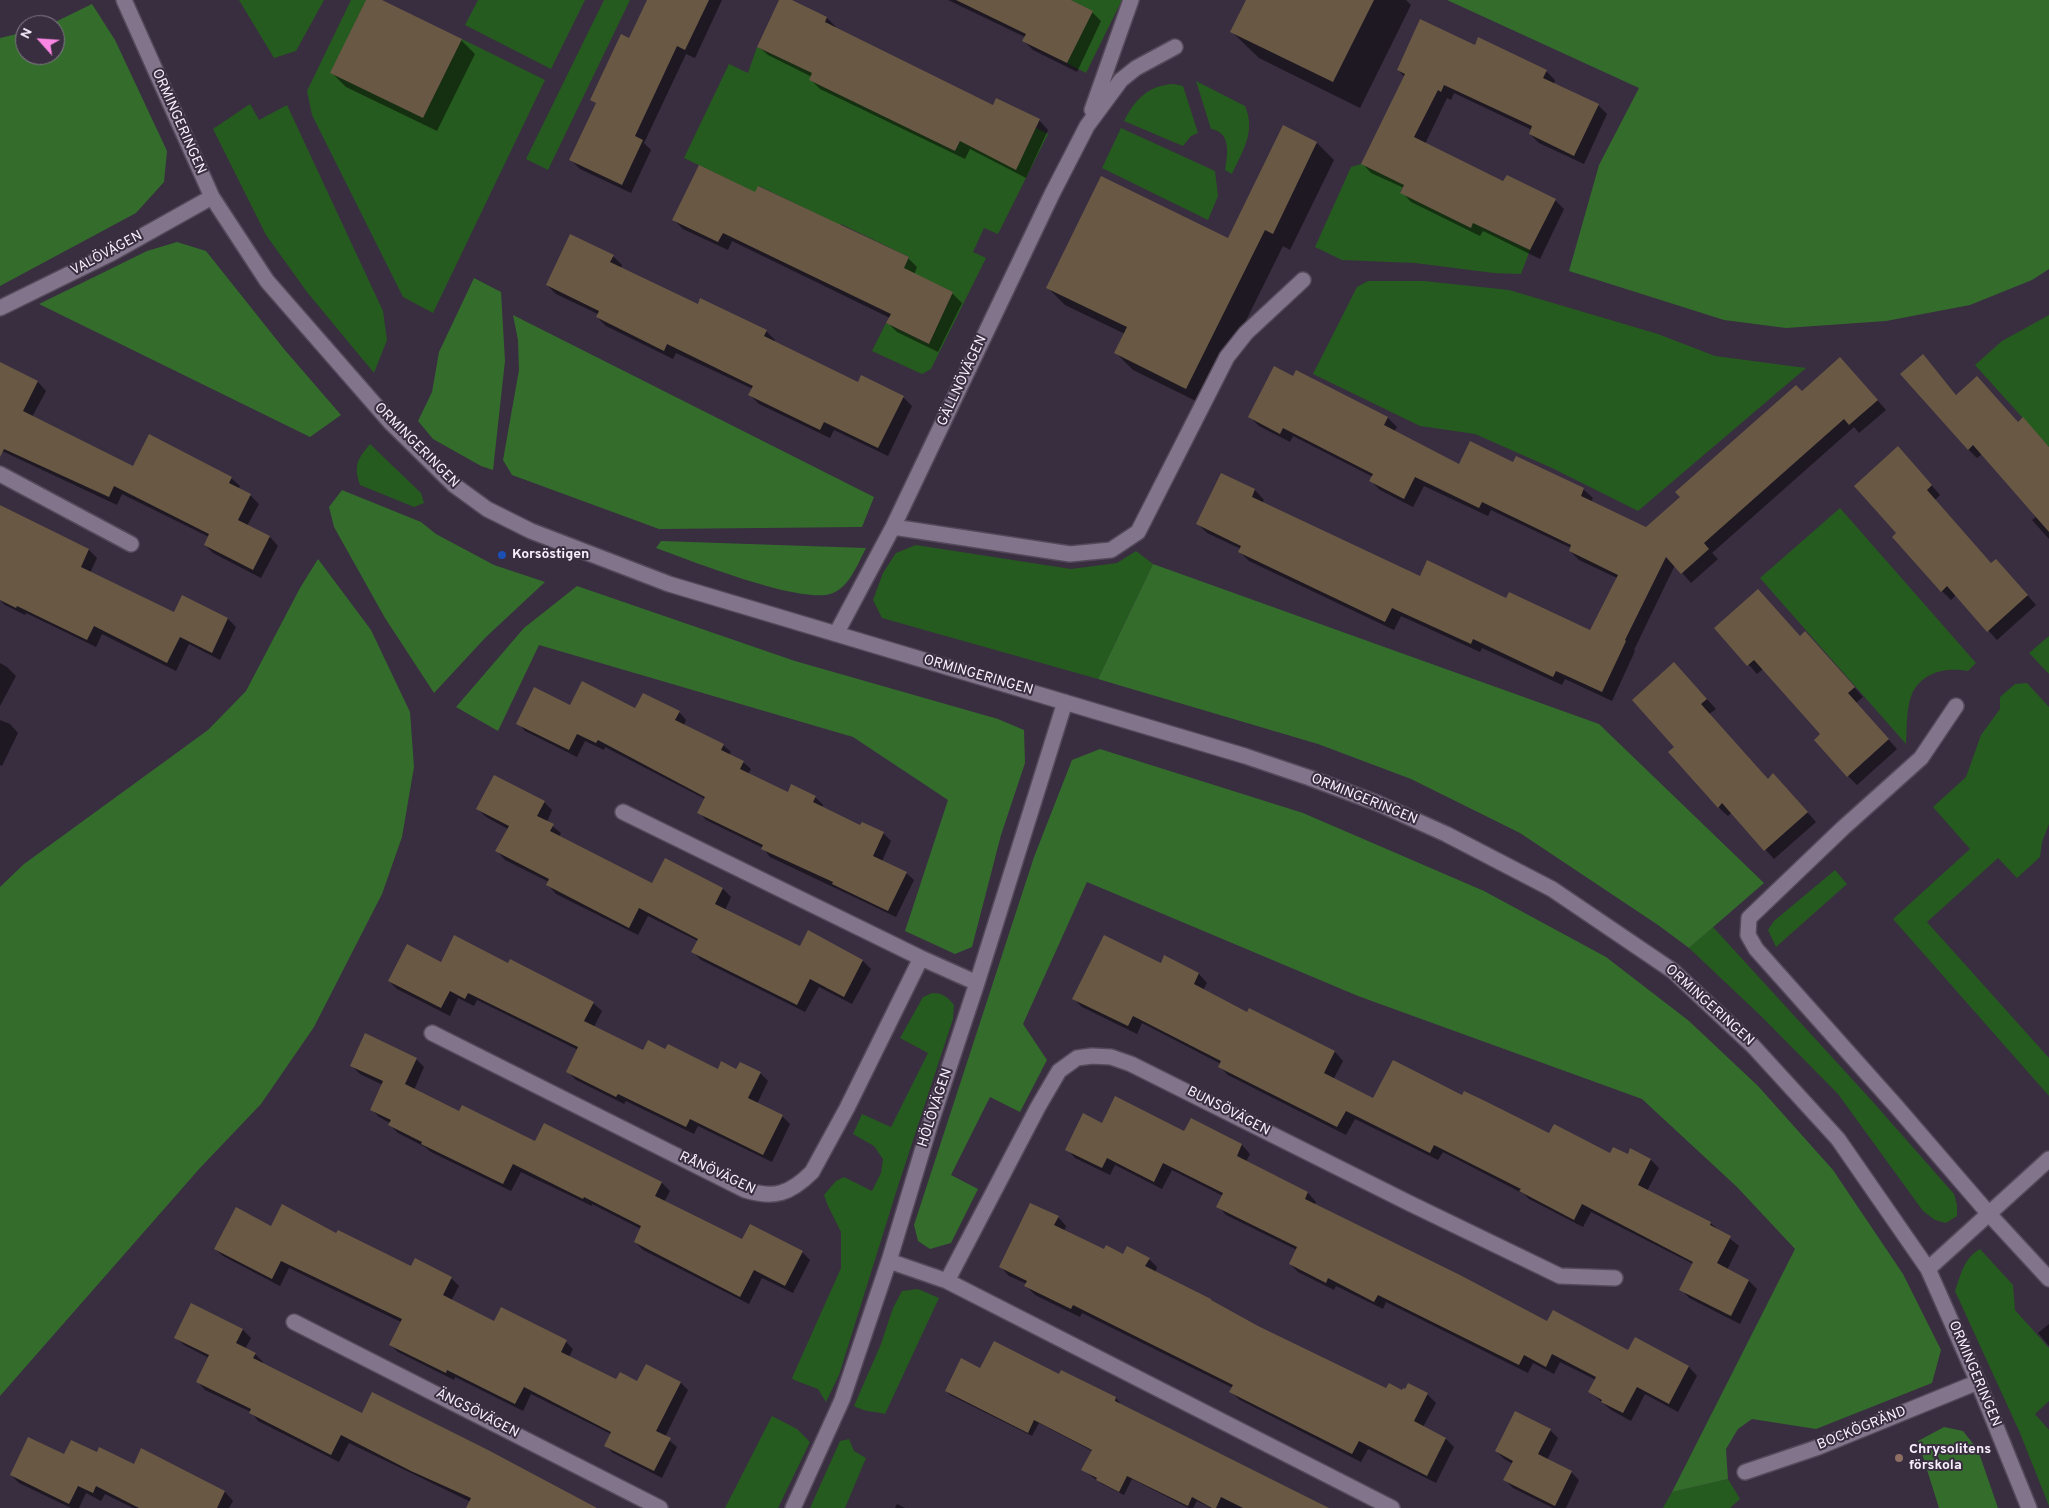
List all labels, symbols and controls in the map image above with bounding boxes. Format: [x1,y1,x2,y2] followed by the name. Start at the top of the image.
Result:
[15,15,65,65] north arrow
[17,25,37,42] text: N
[147,67,209,177] street label: ORMINGERINGEN
[68,228,146,280] street label: VALÖVÄGEN
[935,333,991,429] street label: GÄLLNÖVÄGEN
[370,400,462,492] street label: ORMINGERINGEN
[512,547,589,563] place label: Korsöstigen
[496,549,508,561] marker: Korsöstigen
[921,652,1035,700] street label: ORMINGERINGEN
[1308,771,1420,829] street label: ORMINGERINGEN
[1661,962,1757,1050] street label: ORMINGERINGEN
[915,1067,957,1149] street label: HÖLÖVÄGEN
[1184,1084,1272,1140] street label: BUNSÖVÄGEN
[676,1149,758,1199] street label: RÅNÖVÄGEN
[1944,1319,2004,1429] street label: ORMINGERINGEN
[433,1386,521,1442] street label: ÄNGSÖVÄGEN
[1815,1404,1909,1454] street label: BOCKÖGRÄND
[1909,1442,1991,1474] place label: Chrysolitens förskola
[1893,1452,1905,1464] marker: Chrysolitens förskola

